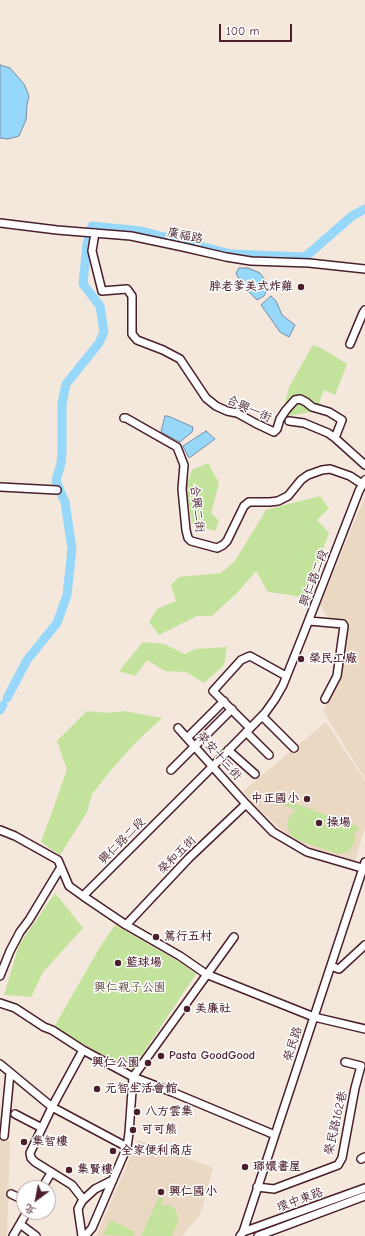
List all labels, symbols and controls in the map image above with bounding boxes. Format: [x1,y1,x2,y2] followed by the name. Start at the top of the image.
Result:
[221,16,294,42] scale bar
[226,24,259,38] text: 100 m
[166,225,204,247] street label: 廣福路
[209,280,293,294] place label: 胖老爹美式炸雞
[296,282,306,292] marker: 胖老爹美式炸雞
[224,393,274,425] street label: 合興一街
[187,484,207,534] street label: 合興二街
[297,547,331,609] street label: 興仁路二段
[309,652,357,666] place label: 榮民工廠
[296,654,306,664] marker: 榮民工廠
[194,729,244,783] street label: 榮安十三街
[251,792,299,806] place label: 中正國小
[302,794,312,804] marker: 中正國小
[96,815,148,867] street label: 興仁路二段
[327,816,351,830] place label: 操場
[314,818,324,828] marker: 操場
[155,833,199,877] street label: 榮和五街
[164,930,212,944] place label: 篤行五村
[151,932,161,942] marker: 篤行五村
[126,956,162,970] place label: 籃球場
[113,958,123,968] marker: 籃球場
[94,981,166,995] park label: 興仁親子公園
[195,1002,231,1016] place label: 美廉社
[182,1004,192,1014] marker: 美廉社
[281,1025,305,1063] street label: 榮民路
[169,1049,255,1063] place label: Pasta GoodGood
[156,1051,166,1061] marker: Pasta GoodGood
[92,1056,140,1070] place label: 興仁公園
[143,1058,153,1068] marker: 興仁公園
[105,1082,177,1096] place label: 元智生活會館
[92,1084,102,1094] marker: 元智生活會館
[322,1089,350,1157] street label: 榮民路162巷
[145,1105,193,1119] place label: 八方雲集
[132,1107,142,1117] marker: 八方雲集
[141,1123,177,1137] place label: 可可熊
[128,1125,138,1135] marker: 可可熊
[32,1135,68,1149] place label: 集智樓
[19,1137,29,1147] marker: 集智樓
[121,1144,193,1158] place label: 全家便利商店
[108,1146,118,1156] marker: 全家便利商店
[253,1160,301,1174] place label: 瑯嬛書屋
[240,1162,250,1172] marker: 瑯嬛書屋
[77,1163,113,1177] place label: 集賢樓
[64,1165,74,1175] marker: 集賢樓
[16,1180,56,1220] north arrow
[169,1185,217,1199] place label: 興仁國小
[275,1185,325,1215] street label: 環中東路
[156,1187,166,1197] marker: 興仁國小
[22,1201,38,1218] text: 北

